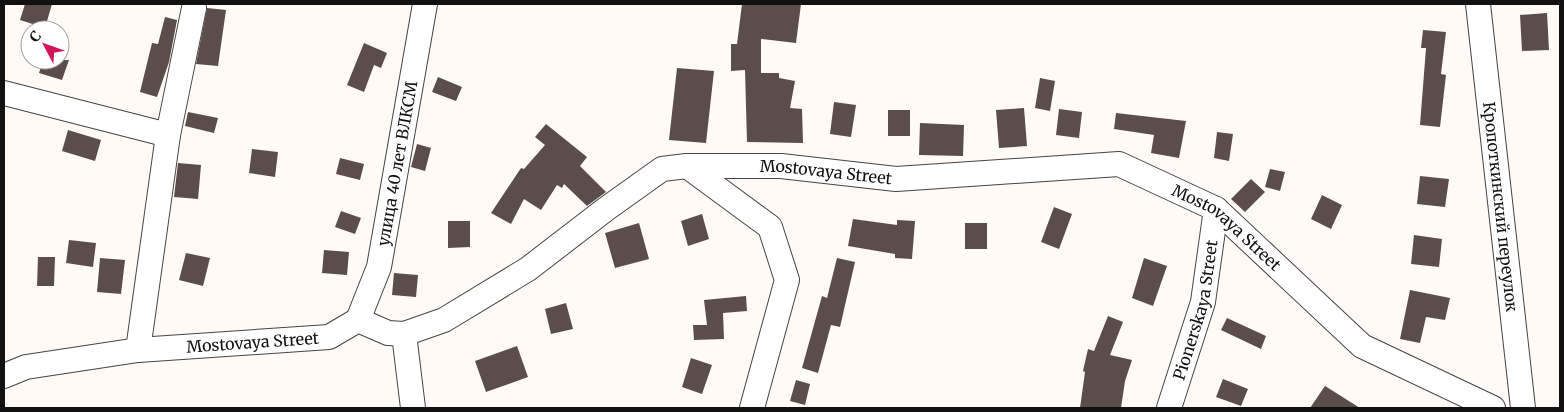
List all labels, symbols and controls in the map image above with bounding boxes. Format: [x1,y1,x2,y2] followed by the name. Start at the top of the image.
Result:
[20,20,70,70] north arrow
[25,27,45,46] text: С
[373,79,421,248] street label: улица 40 лет ВЛКСМ
[1479,101,1522,313] street label: Кропоткинский переулок
[760,156,894,189] street label: Mostovaya Street
[1169,180,1286,275] street label: Mostovaya Street
[1169,238,1222,383] street label: Pionerskaya Street
[186,328,320,357] street label: Mostovaya Street

